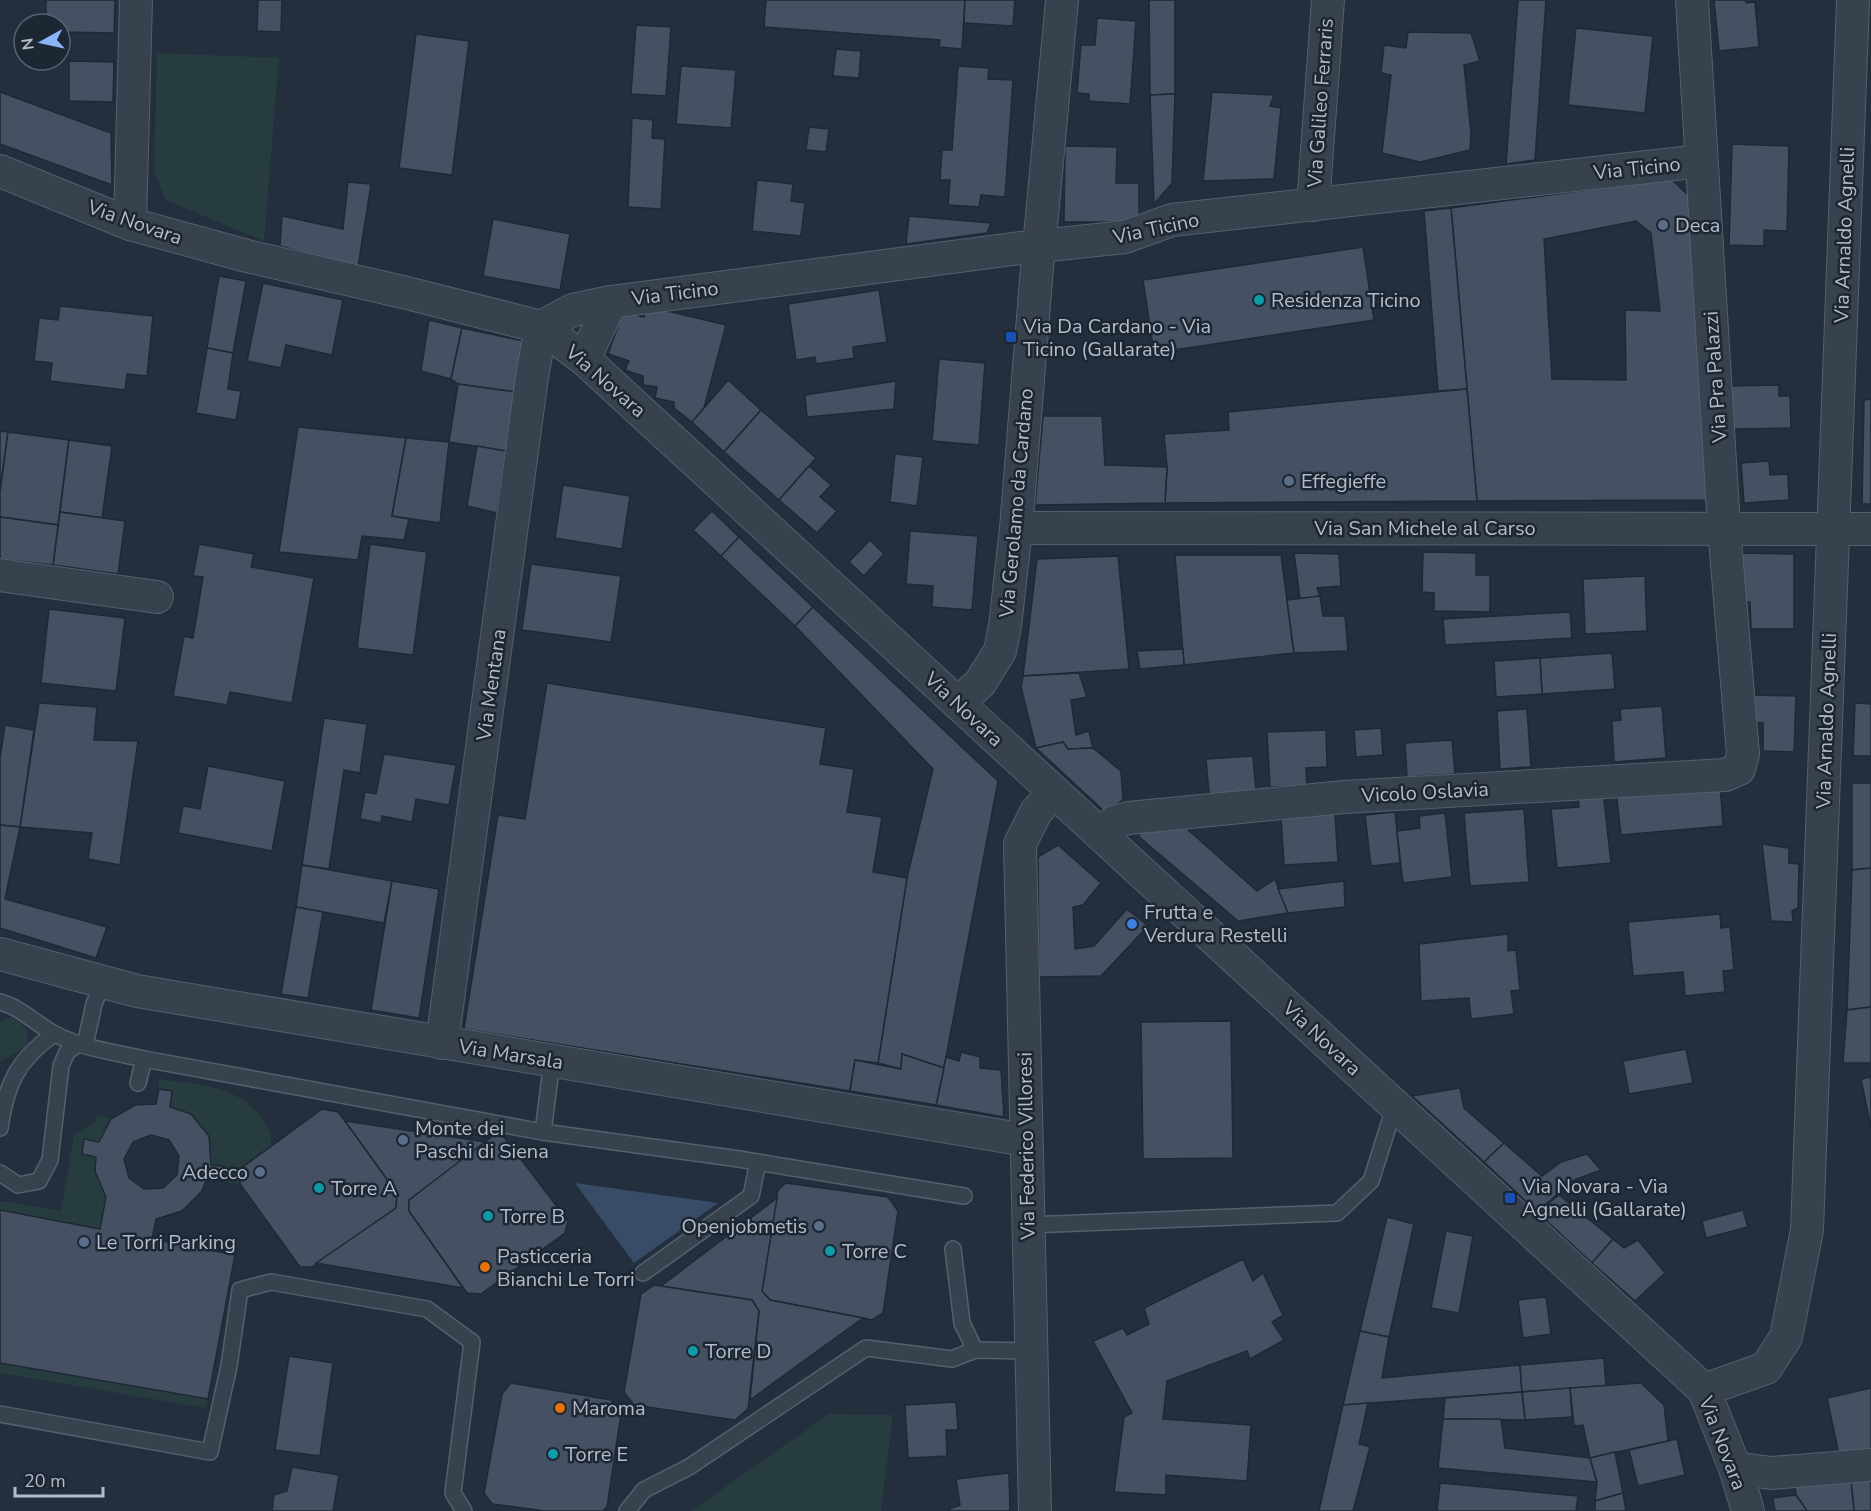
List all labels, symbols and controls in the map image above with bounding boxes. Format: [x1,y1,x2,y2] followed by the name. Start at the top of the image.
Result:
[12,12,72,72] north arrow
[1301,17,1340,190] street label: Via Galileo Ferraris
[16,36,40,51] text: N
[1828,146,1861,325] street label: Via Arnaldo Agnelli
[1591,151,1682,187] street label: Via Ticino
[83,193,186,251] street label: Via Novara
[1110,206,1202,251] street label: Via Ticino
[1675,212,1720,239] place label: Deca
[1656,218,1670,232] marker: Deca
[629,275,720,312] street label: Via Ticino
[1271,287,1421,314] place label: Residenza Ticino
[1252,293,1266,307] marker: Residenza Ticino
[1697,310,1734,445] street label: Via Pra Palazzi
[1022,313,1211,363] place label: Via Da Cardano - Via Ticino (Gallarate)
[1004,330,1018,344] marker: Via Da Cardano - Via Ticino (Gallarate)
[559,338,652,424] street label: Via Novara
[993,387,1040,620] street label: Via Gerolamo da Cardano
[1301,468,1386,495] place label: Effegieffe
[1282,474,1296,488] marker: Effegieffe
[1313,515,1536,542] street label: Via San Michele al Carso
[470,627,513,744] street label: Via Mentana
[1810,632,1843,811] street label: Via Arnaldo Agnelli
[918,665,1009,753] street label: Via Novara
[1360,776,1489,809] street label: Vicolo Oslavia
[1143,899,1287,949] place label: Frutta e Verdura Restelli
[1125,917,1139,931] marker: Frutta e Verdura Restelli
[1276,994,1367,1082] street label: Via Novara
[456,1033,565,1076] street label: Via Marsala
[1011,1052,1042,1241] street label: Via Federico Villoresi
[415,1115,549,1165] place label: Monte dei Paschi di Siena
[396,1133,410,1147] marker: Monte dei Paschi di Siena
[182,1159,248,1186] place label: Adecco
[253,1165,267,1179] marker: Adecco
[1521,1173,1687,1223] place label: Via Novara - Via Agnelli (Gallarate)
[331,1175,398,1202] place label: Torre A
[312,1181,326,1195] marker: Torre A
[1503,1191,1517,1205] marker: Via Novara - Via Agnelli (Gallarate)
[500,1203,565,1230] place label: Torre B
[481,1209,495,1223] marker: Torre B
[681,1213,807,1240] place label: Openjobmetis
[812,1219,826,1233] marker: Openjobmetis
[96,1229,236,1256] place label: Le Torri Parking
[77,1235,91,1249] marker: Le Torri Parking
[842,1238,907,1265] place label: Torre C
[497,1243,635,1293] place label: Pasticceria Bianchi Le Torri
[823,1244,837,1258] marker: Torre C
[478,1260,492,1274] marker: Pasticceria Bianchi Le Torri
[705,1338,771,1365] place label: Torre D
[686,1344,700,1358] marker: Torre D
[1692,1392,1753,1494] street label: Via Novara
[572,1395,646,1422] place label: Maroma
[553,1401,567,1415] marker: Maroma
[565,1441,628,1468] place label: Torre E
[546,1447,560,1461] marker: Torre E
[15,1460,104,1498] scale bar
[24,1469,66,1493] text: 20 m

